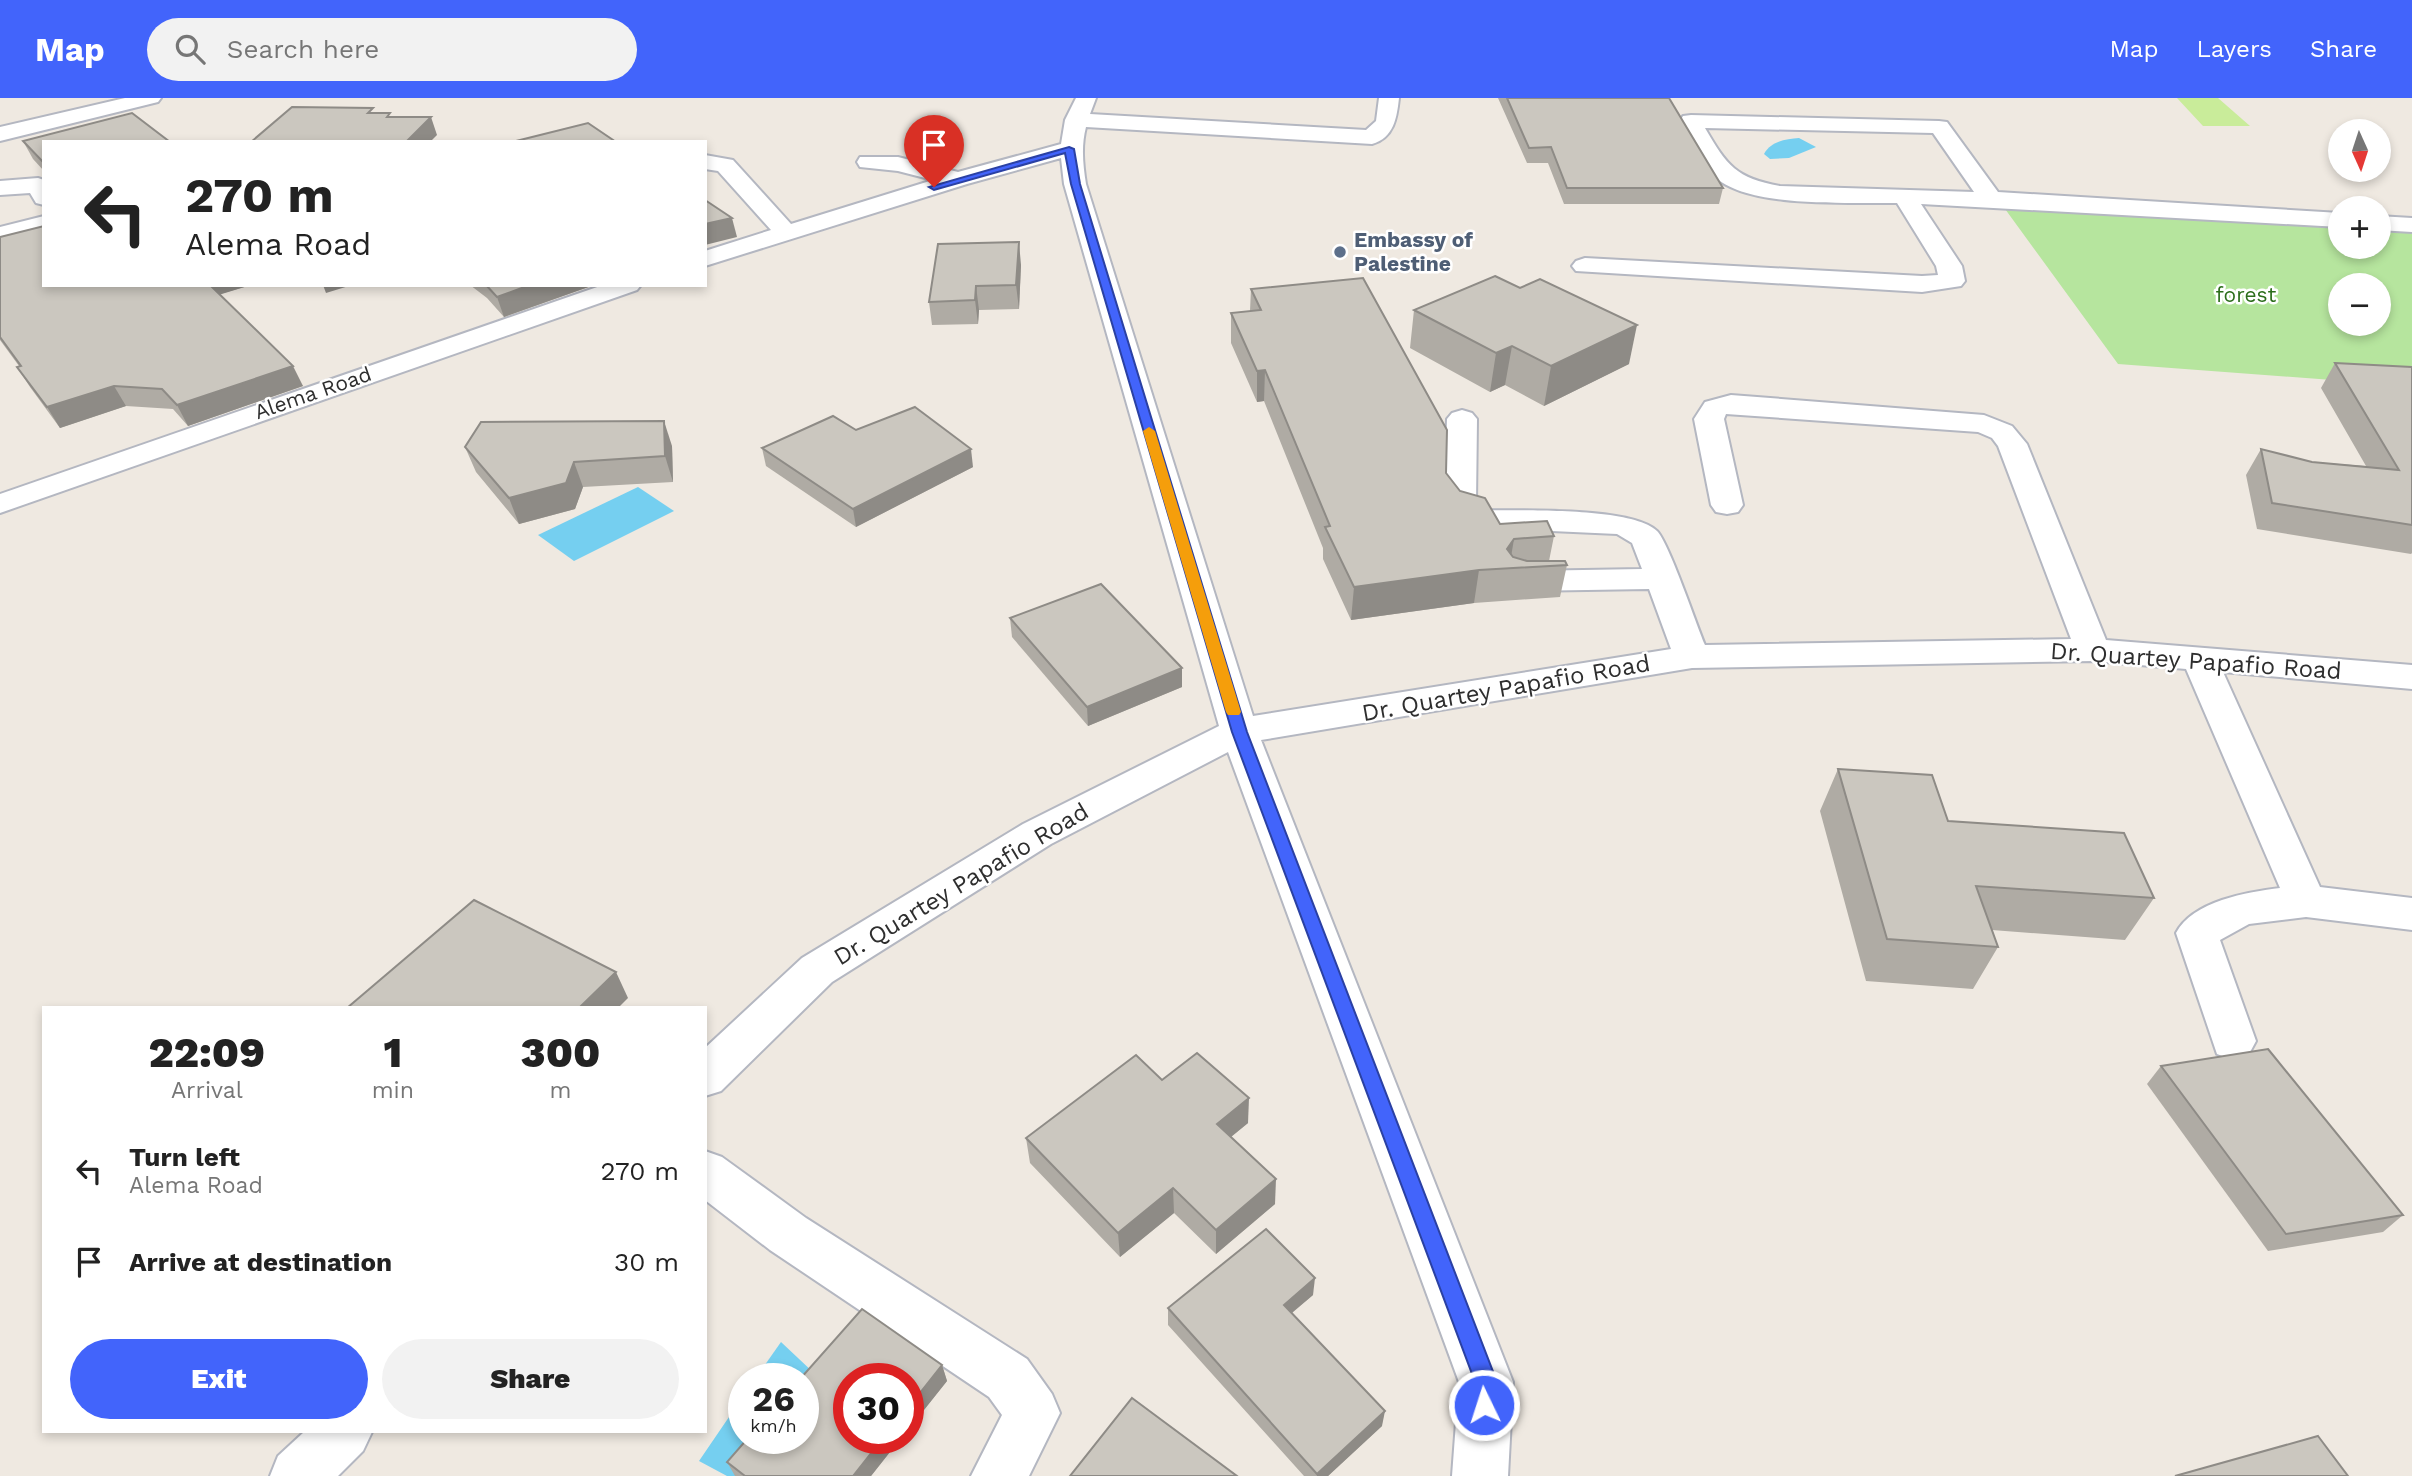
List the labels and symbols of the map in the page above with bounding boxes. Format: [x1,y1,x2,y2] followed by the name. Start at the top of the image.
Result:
[904,115,964,187] pin
[2328,119,2390,182] north arrow
[1354,227,1473,276] place label: Embassy of Palestine
[1332,244,1348,260] marker: Embassy of Palestine
[2216,282,2277,307] park label: forest
[251,361,375,424] street label: Alema Road
[2049,637,2343,685] street label: Dr. Quartey Papafio Road
[1360,649,1652,727] street label: Dr. Quartey Papafio Road
[829,797,1093,971] street label: Dr. Quartey Papafio Road
[833,1363,924,1454] speed limit sign: 30
[1447,1368,1521,1442] position arrow

